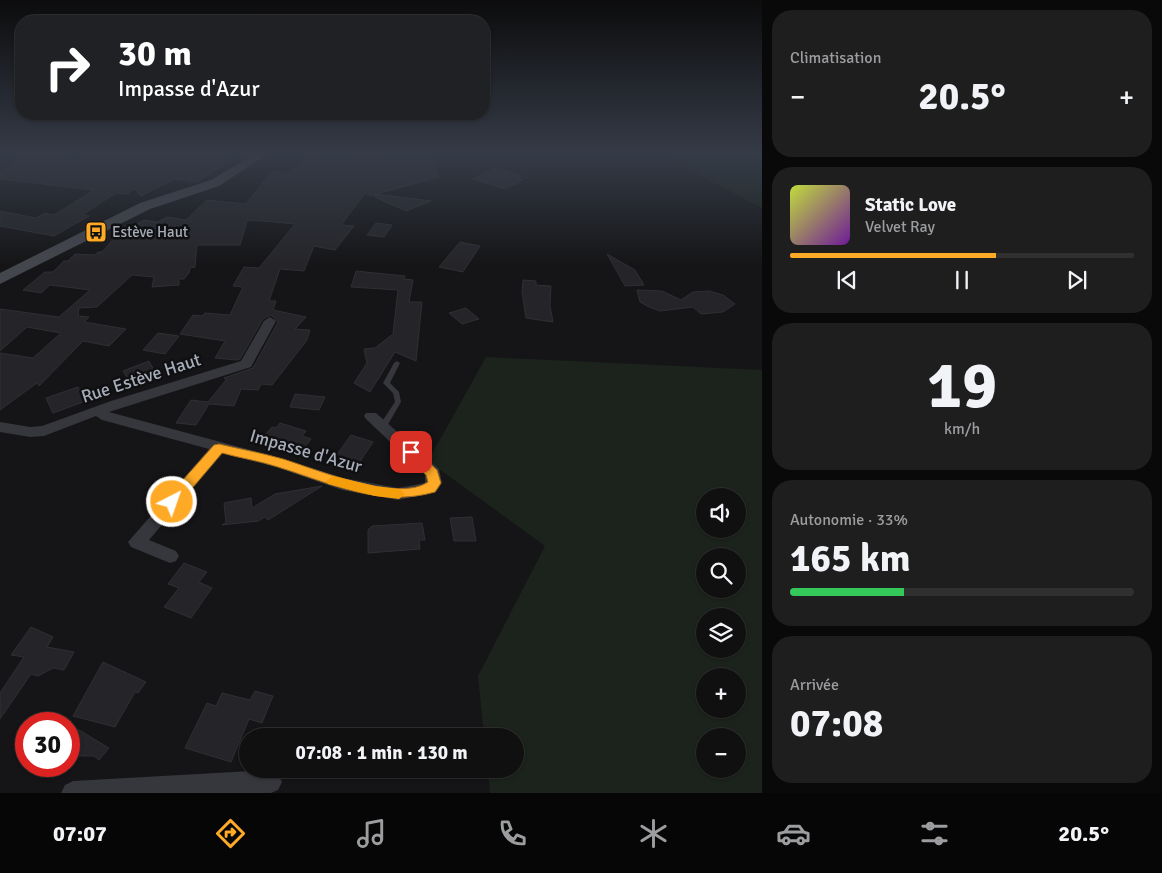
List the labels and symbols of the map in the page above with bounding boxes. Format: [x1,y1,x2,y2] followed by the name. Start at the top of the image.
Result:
[84,220,108,244] bus stop icon: Estève Haut
[112,223,188,241] place label: Estève Haut
[78,348,204,408] street label: Rue Estève Haut
[247,424,365,478] street label: Impasse d'Azur
[390,431,432,473] pin
[145,475,197,527] position arrow
[15,712,80,777] speed limit sign: 30

